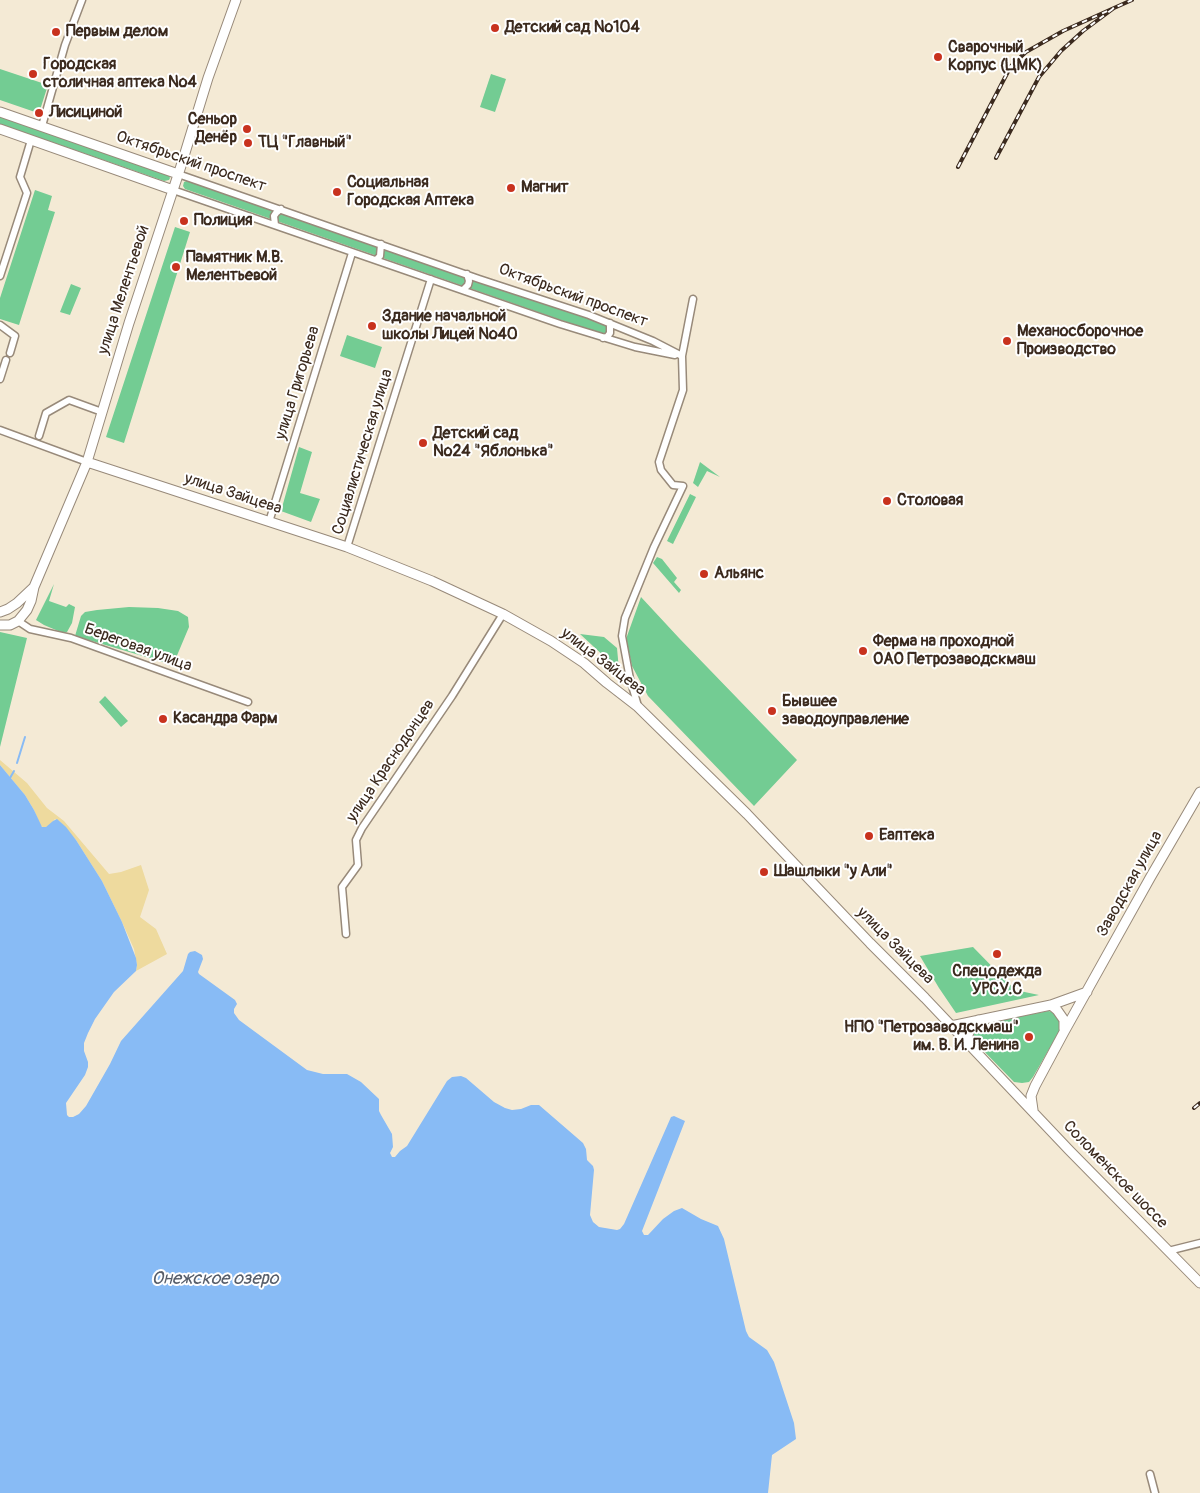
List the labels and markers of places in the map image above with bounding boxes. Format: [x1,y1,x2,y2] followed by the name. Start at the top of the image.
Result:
[505,18,640,38] place label: Детский сад №104
[66,22,168,42] place label: Первым делом
[489,22,501,34] marker: Детский сад №104
[50,26,62,38] marker: Первым делом
[948,38,1043,76] place label: Сварочный Корпус (ЦМК)
[932,51,944,63] marker: Сварочный Корпус (ЦМК)
[43,55,197,93] place label: Городская столичная аптека №4
[27,68,39,80] marker: Городская столичная аптека №4
[49,103,122,123] place label: Лисициной
[33,107,45,119] marker: Лисициной
[188,110,237,148] place label: Сеньор Денёр
[241,123,253,135] marker: Сеньор Денёр
[258,133,352,153] place label: ТЦ "Главный"
[242,137,254,149] marker: ТЦ "Главный"
[347,173,474,211] place label: Социальная Городская Аптека
[521,178,569,198] place label: Магнит
[505,182,517,194] marker: Магнит
[331,186,343,198] marker: Социальная Городская Аптека
[194,211,252,231] place label: Полиция
[178,215,190,227] marker: Полиция
[186,248,284,286] place label: Памятник М.В. Мелентьевой
[170,261,182,273] marker: Памятник М.В. Мелентьевой
[382,307,518,345] place label: Здание начальной школы Лицей №40
[366,320,378,332] marker: Здание начальной школы Лицей №40
[1017,322,1143,360] place label: Механосборочное Производство
[1001,335,1013,347] marker: Механосборочное Производство
[433,424,554,462] place label: Детский сад №24 "Яблонька"
[417,437,429,449] marker: Детский сад №24 "Яблонька"
[897,491,963,511] place label: Столовая
[881,495,893,507] marker: Столовая
[714,564,764,584] place label: Альянс
[698,568,710,580] marker: Альянс
[873,632,1036,670] place label: Ферма на проходной ОАО Петрозаводскмаш
[857,645,869,657] marker: Ферма на проходной ОАО Петрозаводскмаш
[782,692,909,730] place label: Бывшее заводоуправление
[766,705,778,717] marker: Бывшее заводоуправление
[173,709,278,729] place label: Касандра Фарм
[157,713,169,725] marker: Касандра Фарм
[879,826,935,846] place label: Еаптека
[863,830,875,842] marker: Еаптека
[774,862,893,882] place label: Шашлыки "у Али"
[758,866,770,878] marker: Шашлыки "у Али"
[991,948,1003,960] marker: Спецодежда УРСУ.С
[952,962,1042,1000] place label: Спецодежда УРСУ.С
[844,1018,1019,1056] place label: НПО "Петрозаводскмаш" им. В. И. Ленина
[1023,1031,1035,1043] marker: НПО "Петрозаводскмаш" им. В. И. Ленина

